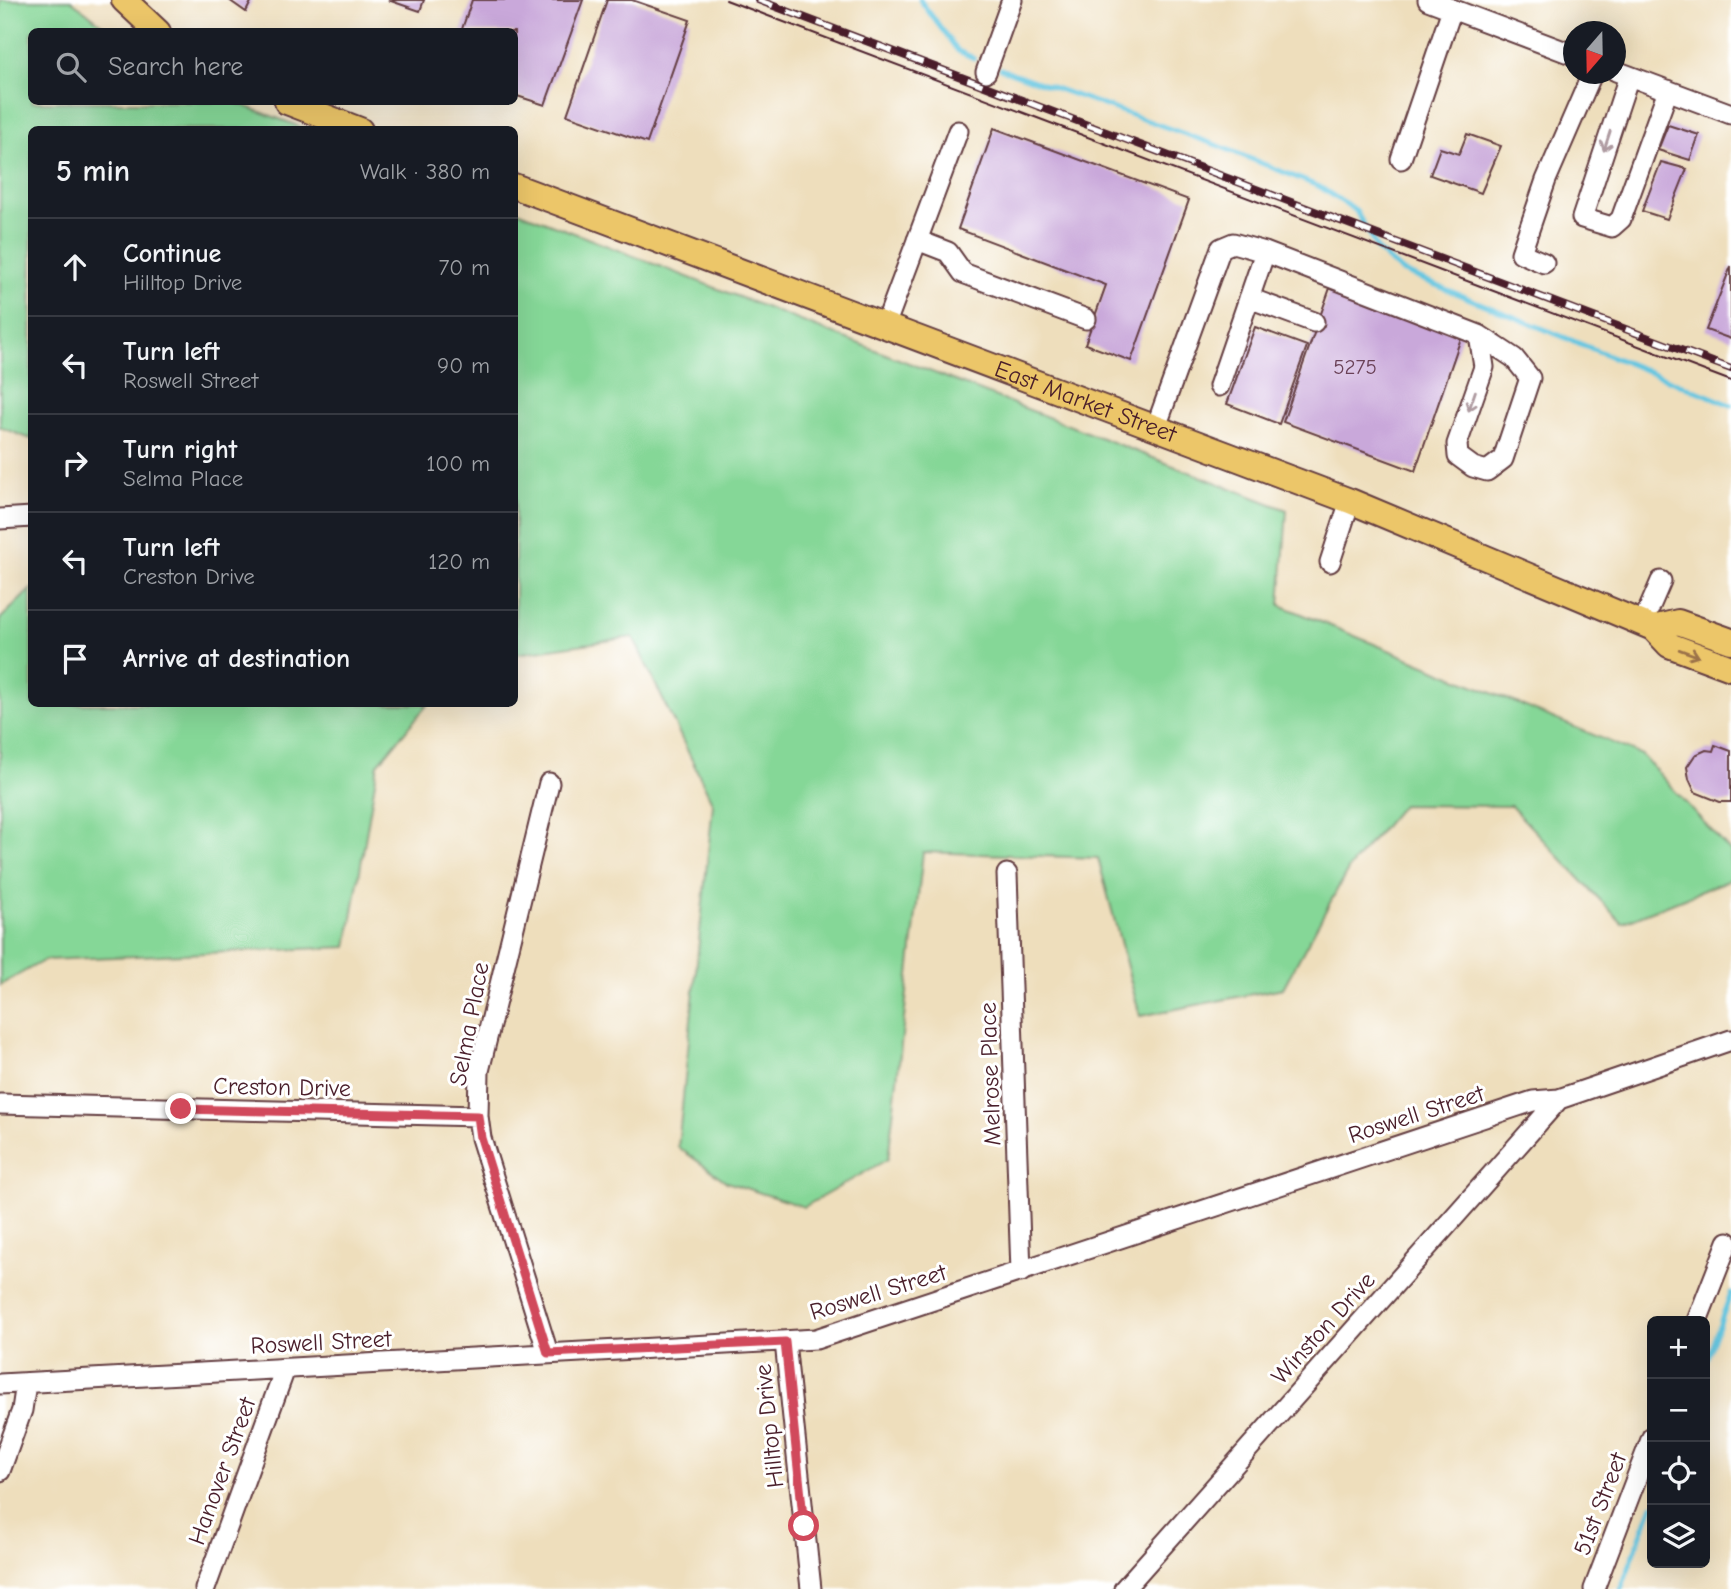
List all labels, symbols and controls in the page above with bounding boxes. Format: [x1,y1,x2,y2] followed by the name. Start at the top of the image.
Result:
[1563,21,1626,84] north arrow
[28,28,518,105] search box
[52,48,90,86] icon: search
[108,52,243,82] text: Search here
[1600,129,1612,151] one-way arrow
[56,154,130,189] text: 5 min
[360,158,490,185] text: Walk · 380 m
[123,239,221,269] text: Continue
[56,248,94,286] icon: ahead
[438,254,490,281] text: 70 m
[123,269,242,296] text: Hilltop Drive
[123,337,220,367] text: Turn left
[56,346,94,384] icon: left
[437,352,490,379] text: 90 m
[991,354,1182,449] street label: East Market Street
[1333,355,1377,379] house number: 5275
[123,367,258,394] text: Roswell Street
[1465,390,1477,412] one-way arrow
[123,435,237,465] text: Turn right
[56,444,94,482] icon: right
[426,450,490,477] text: 100 m
[123,465,243,492] text: Selma Place
[123,533,220,563] text: Turn left
[56,542,94,580] icon: left
[428,548,490,575] text: 120 m
[123,563,255,590] text: Creston Drive
[56,640,94,678] icon: arrive
[123,644,350,674] text: Arrive at destination
[1678,647,1699,660] one-way arrow
[443,960,495,1088] street label: Selma Place
[974,1002,1006,1146] street label: Melrose Place
[213,1072,351,1102] street label: Creston Drive
[1345,1079,1488,1149] street label: Roswell Street
[165,1093,196,1124] route end
[806,1258,951,1326] street label: Roswell Street
[1265,1266,1381,1390] street label: Winston Drive
[1647,1316,1710,1568] map controls
[1647,1316,1710,1379] button: +
[250,1324,393,1360] street label: Roswell Street
[749,1363,789,1489] street label: Hilltop Drive
[1647,1379,1710,1442] button: −
[182,1392,262,1548] street label: Hanover Street
[1647,1442,1710,1505] button: locate
[1568,1448,1633,1559] street label: 51st Street
[1647,1505,1710,1568] button: layers
[788,1510,819,1541] route start

